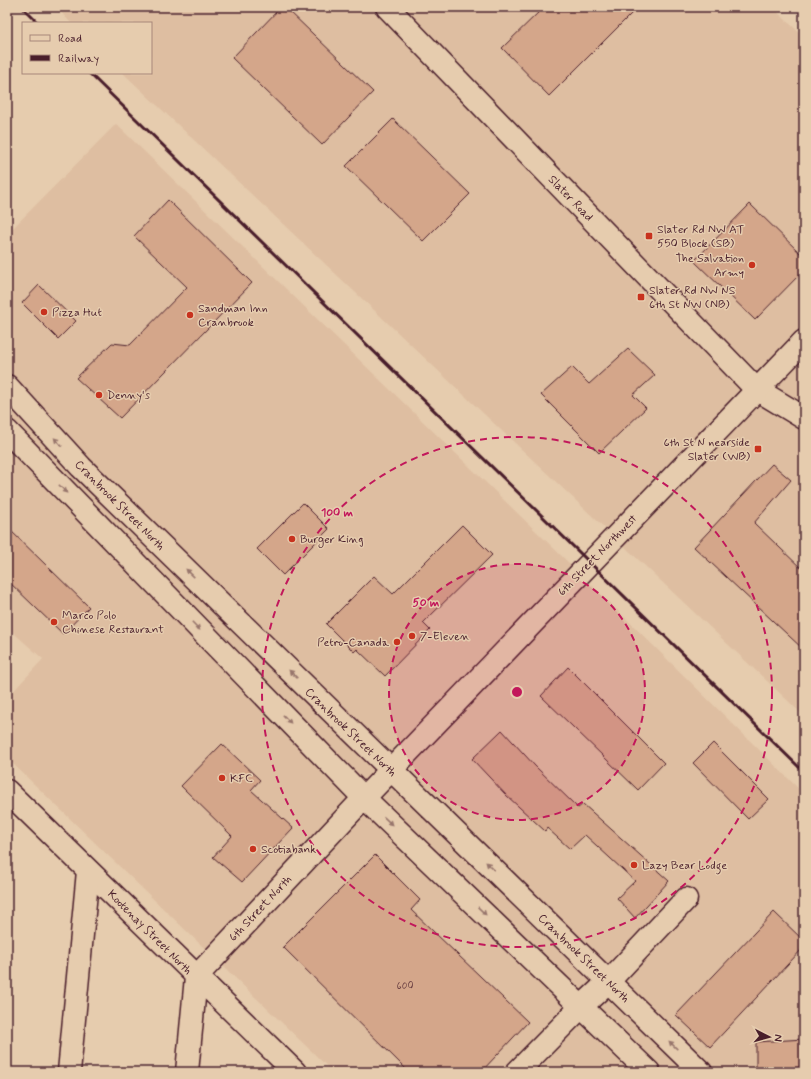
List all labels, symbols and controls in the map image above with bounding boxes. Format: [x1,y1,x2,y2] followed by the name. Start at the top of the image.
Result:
[22,22,152,74] legend
[58,31,82,47] text: Road
[58,51,100,67] text: Railway
[544,172,596,225] street label: Slater Road
[657,222,744,252] place label: Slater Rd NW AT 550 Block (SB)
[644,231,654,241] marker: Slater Rd NW AT 550 Block (SB)
[676,251,744,281] place label: The Salvation Army
[747,260,757,270] marker: The Salvation Army
[649,283,736,313] place label: Slater Rd NW NS 6th St NW (NB)
[636,292,646,302] marker: Slater Rd NW NS 6th St NW (NB)
[198,301,268,331] place label: Sandman Inn Cranbrook
[52,305,102,321] place label: Pizza Hut
[39,307,49,317] marker: Pizza Hut
[185,310,195,320] marker: Sandman Inn Cranbrook
[107,388,151,404] place label: Denny's
[94,390,104,400] marker: Denny's
[663,435,751,465] place label: 6th St N nearside Slater (WB)
[53,437,63,447] one-way arrow
[753,444,763,454] marker: 6th St N nearside Slater (WB)
[71,457,168,554] street label: Cranbrook Street North
[58,484,68,494] one-way arrow
[321,505,354,521] text: 100 m
[555,511,641,600] street label: 6th Street Northwest
[300,532,363,548] place label: Burger King
[287,534,297,544] marker: Burger King
[185,568,195,578] one-way arrow
[413,595,440,611] text: 50 m
[62,608,164,638] place label: Marco Polo Chinese Restaurant
[49,617,59,627] marker: Marco Polo Chinese Restaurant
[191,621,201,631] one-way arrow
[420,629,470,645] place label: 7-Eleven
[407,631,417,641] marker: 7-Eleven
[317,635,390,651] place label: Petro-Canada
[392,637,402,647] marker: Petro-Canada
[288,669,298,679] one-way arrow
[301,685,400,781] street label: Cranbrook Street North
[510,685,524,699] centre of rings
[282,714,292,724] one-way arrow
[230,771,253,787] place label: KFC
[217,773,227,783] marker: KFC
[383,816,393,826] one-way arrow
[261,842,316,858] place label: Scotiabank
[248,844,258,854] marker: Scotiabank
[642,858,727,875] place label: Lazy Bear Lodge
[629,860,639,870] marker: Lazy Bear Lodge
[485,862,495,871] one-way arrow
[226,872,296,945] street label: 6th Street North
[103,887,195,979] street label: Kootenay Street North
[477,907,487,916] one-way arrow
[534,911,633,1007] street label: Cranbrook Street North
[397,980,413,993] house number: 600
[749,1017,789,1057] north arrow
[771,1034,785,1042] text: N
[668,1040,678,1050] one-way arrow

